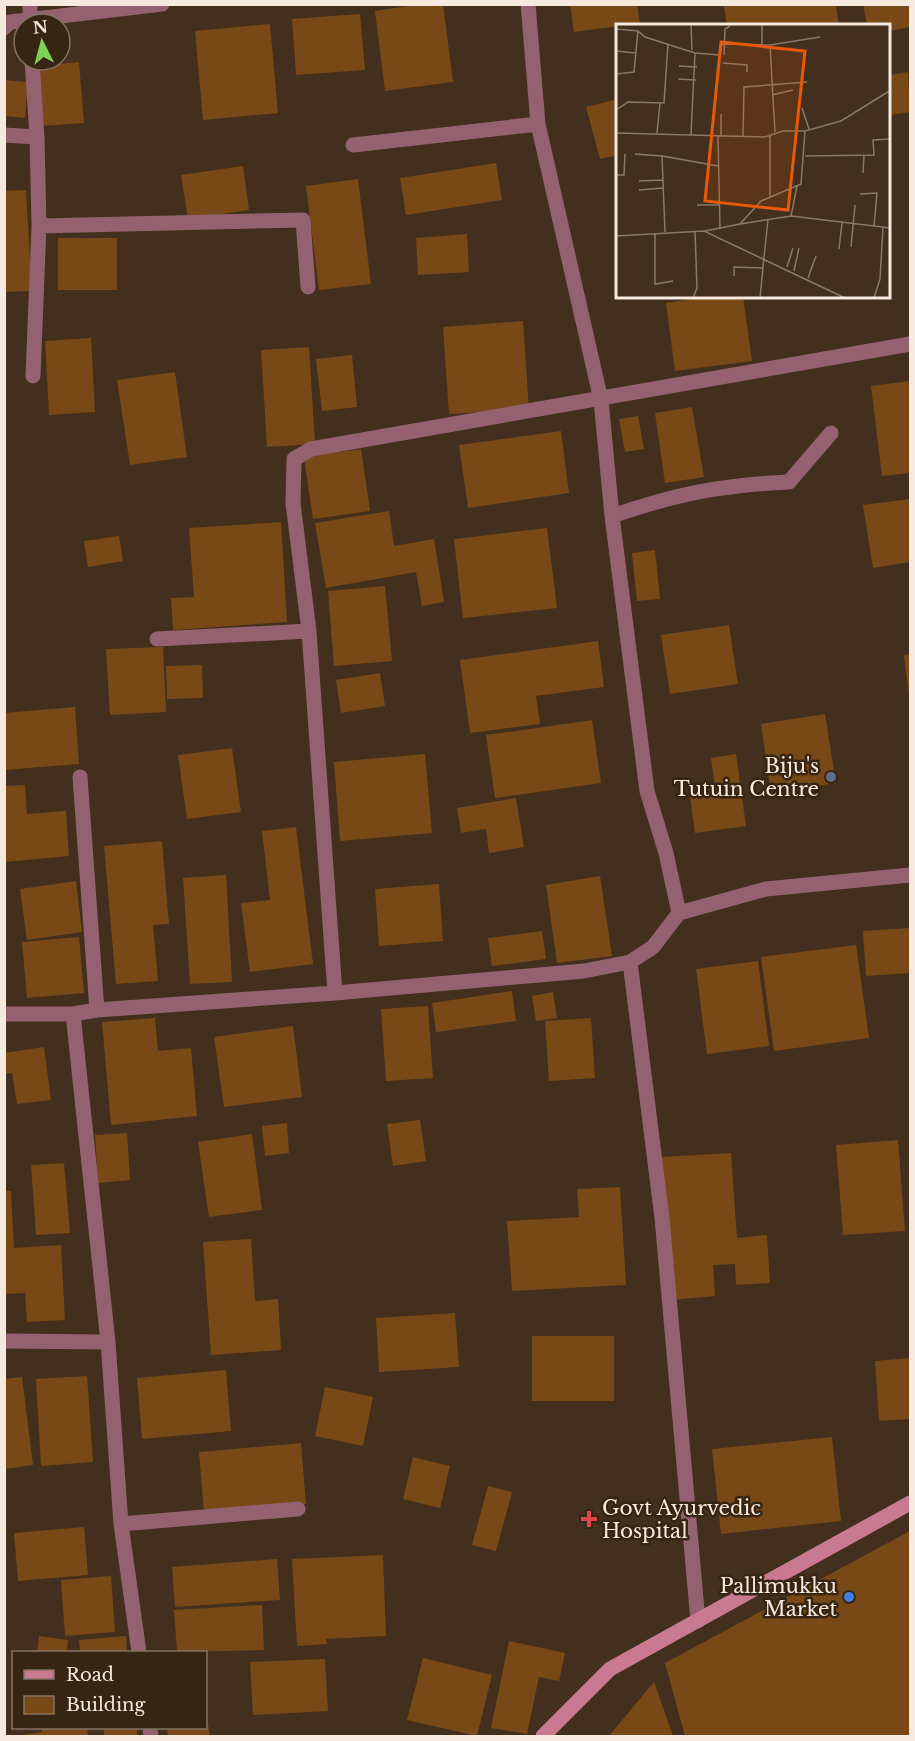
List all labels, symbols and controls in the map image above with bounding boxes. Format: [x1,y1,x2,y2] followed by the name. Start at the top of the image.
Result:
[12,12,72,72] north arrow
[32,16,49,38] text: N
[616,24,891,298] inset map
[674,754,819,801] place label: Biju's Tutuin Centre
[824,770,838,784] marker: Biju's Tutuin Centre
[602,1496,761,1543] place label: Govt Ayurvedic Hospital
[580,1510,598,1528] marker: Govt Ayurvedic Hospital
[720,1574,837,1621] place label: Pallimukku Market
[842,1590,856,1604] marker: Pallimukku Market
[12,1651,207,1729] legend
[66,1664,114,1686] text: Road
[66,1694,145,1716] text: Building

